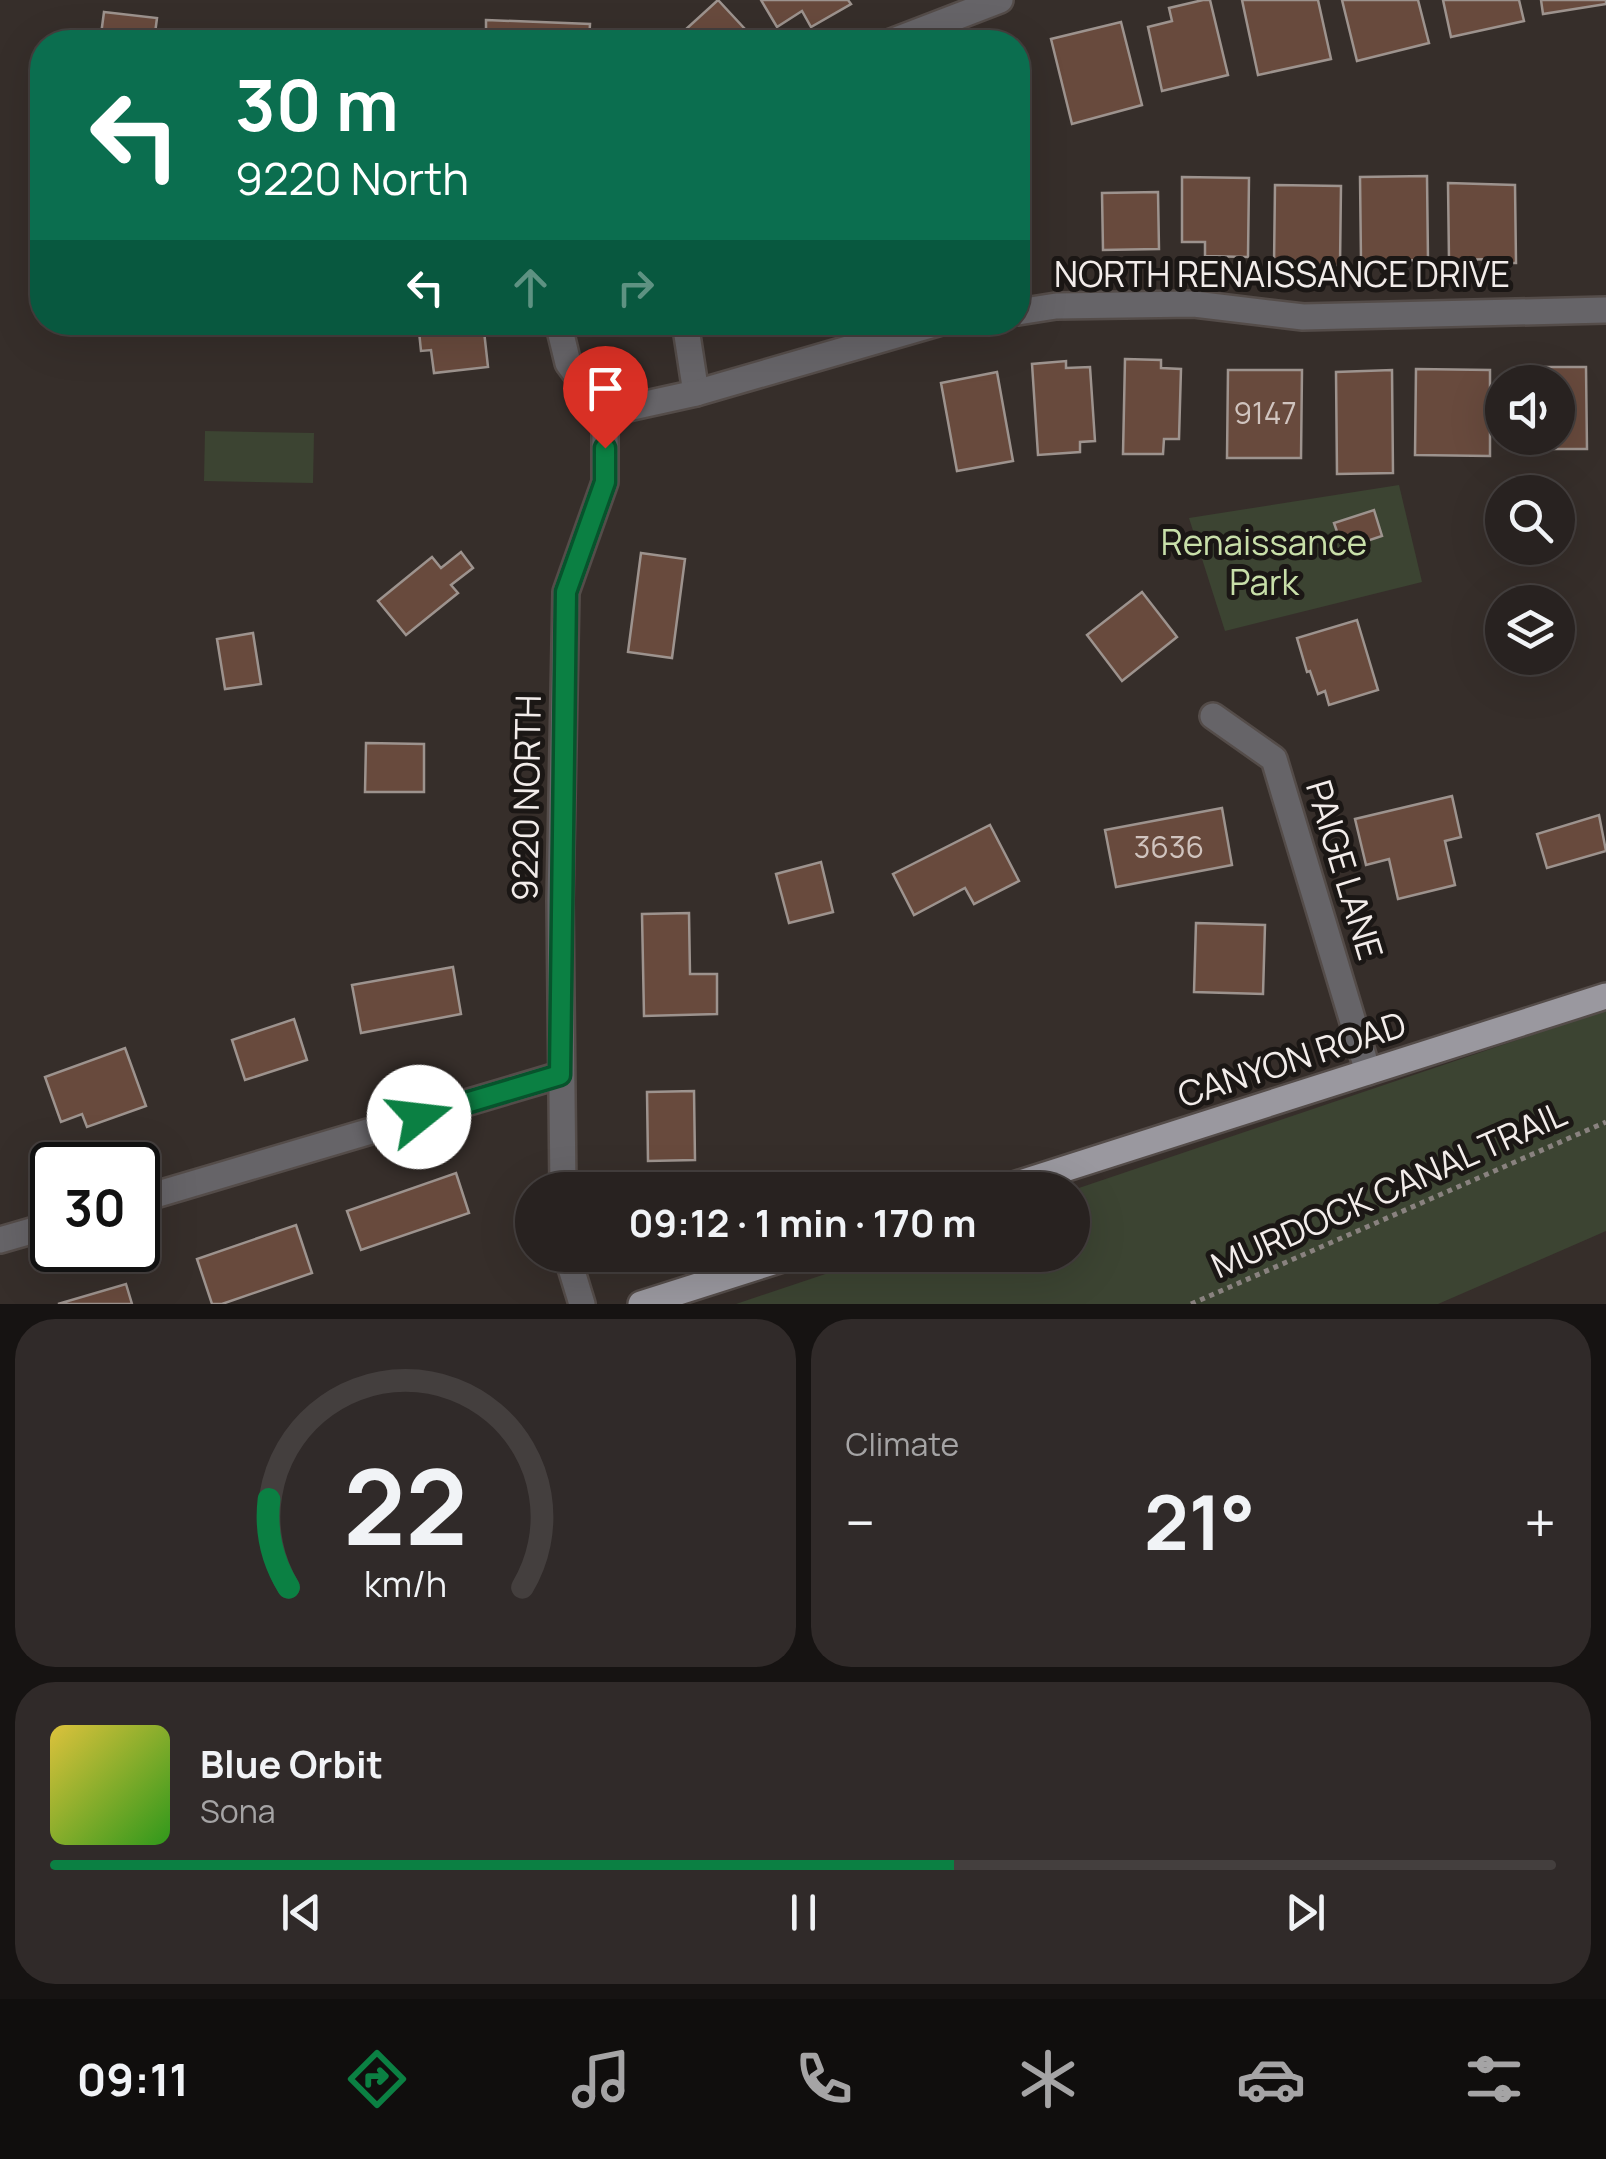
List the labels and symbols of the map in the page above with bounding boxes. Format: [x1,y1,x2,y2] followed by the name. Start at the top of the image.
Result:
[1054,250,1510,298] street label: NORTH RENAISSANCE DRIVE
[563,346,648,449] pin
[1233,392,1297,433] house number: 9147
[1161,518,1367,606] park label: Renaissance Park
[500,695,552,901] street label: 9220 NORTH
[1295,774,1395,965] street label: PAIGE LANE
[1134,826,1204,867] house number: 3636
[1171,1000,1412,1119] street label: CANYON ROAD
[367,1065,471,1169] position arrow
[1203,1089,1574,1289] street label: MURDOCK CANAL TRAIL
[30,1142,160,1272] speed limit sign: 30

